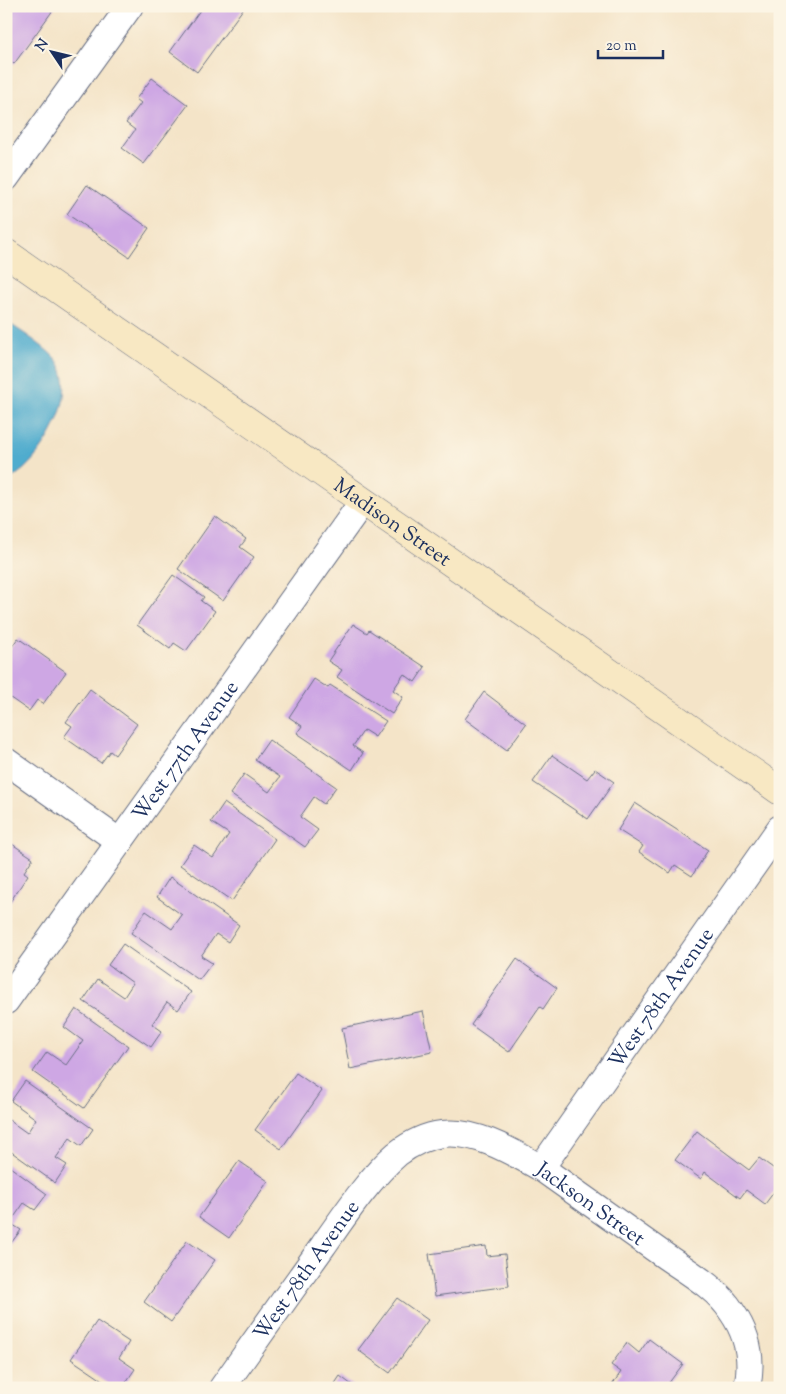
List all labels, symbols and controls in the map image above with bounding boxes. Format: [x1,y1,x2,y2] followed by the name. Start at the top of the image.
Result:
[28,28,78,78] north arrow
[598,28,664,60] scale bar
[32,35,54,56] text: N
[606,36,637,57] text: 20 m
[327,472,457,575] street label: Madison Street
[126,675,247,828] street label: West 77th Avenue
[602,922,722,1076] street label: West 78th Avenue
[528,1155,650,1254] street label: Jackson Street
[247,1194,368,1347] street label: West 78th Avenue

